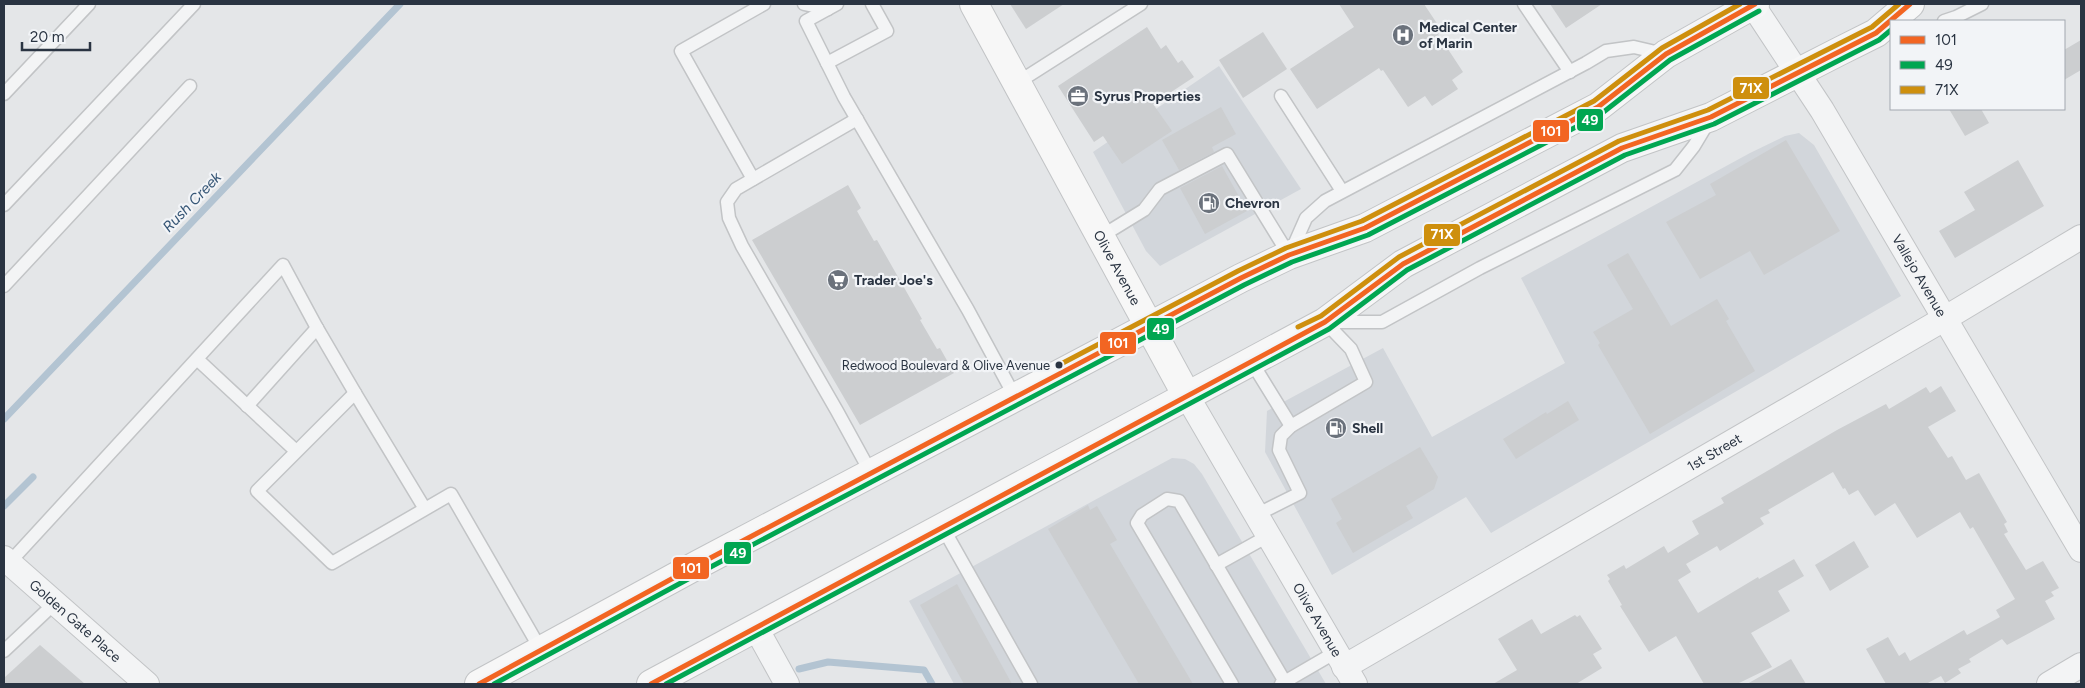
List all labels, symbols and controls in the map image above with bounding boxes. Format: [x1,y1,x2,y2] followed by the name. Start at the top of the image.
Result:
[1419,19,1518,52] place label: Medical Center of Marin
[22,20,90,52] scale bar
[1890,20,2065,110] legend
[1391,23,1415,47] hospital icon: Medical Center of Marin
[30,28,64,46] text: 20 m
[1935,31,1957,49] text: 101
[1935,56,1953,74] text: 49
[1732,76,1770,100] line badge: 71X
[1739,80,1763,97] text: 71X
[1935,81,1959,99] text: 71X
[1066,84,1090,108] office icon: Syrus Properties
[1094,88,1201,105] place label: Syrus Properties
[1576,108,1604,132] line badge: 49
[1582,112,1598,129] text: 49
[1532,119,1570,143] line badge: 101
[1541,123,1561,140] text: 101
[159,168,226,236] water label: Rush Creek
[1197,191,1221,215] fuel station icon: Chevron
[1225,195,1280,212] place label: Chevron
[1423,223,1461,247] line badge: 71X
[1430,226,1454,243] text: 71X
[1090,227,1144,309] street label: Olive Avenue
[1888,231,1950,320] street label: Vallejo Avenue
[826,268,850,292] supermarket icon: Trader Joe's
[854,272,933,289] place label: Trader Joe's
[1146,317,1175,341] line badge: 49
[1153,321,1169,338] text: 49
[1099,331,1137,355] line badge: 101
[1108,335,1128,352] text: 101
[842,358,1050,373] place label: Redwood Boulevard & Olive Avenue
[1054,360,1064,370] marker: Redwood Boulevard & Olive Avenue
[1324,416,1348,440] fuel station icon: Shell
[1352,420,1383,437] place label: Shell
[1684,430,1745,475] street label: 1st Street
[723,541,752,565] line badge: 49
[730,545,746,562] text: 49
[672,556,710,580] line badge: 101
[681,560,701,577] text: 101
[26,576,125,666] street label: Golden Gate Place
[1289,580,1345,660] street label: Olive Avenue

